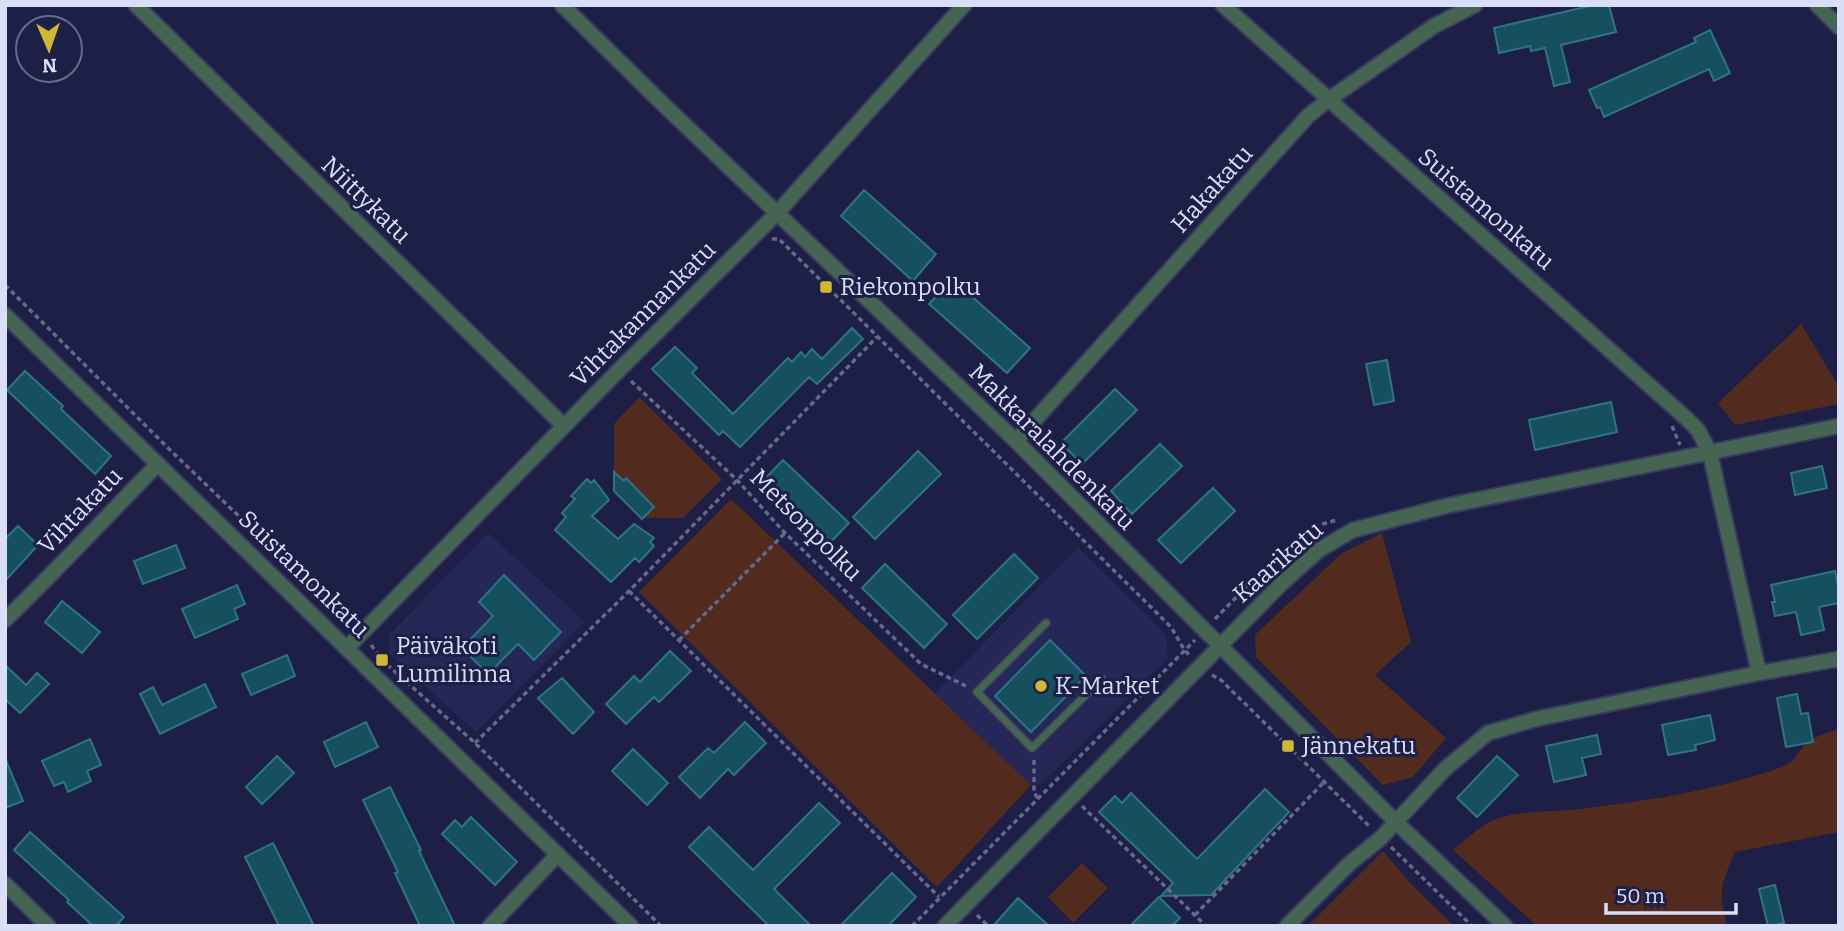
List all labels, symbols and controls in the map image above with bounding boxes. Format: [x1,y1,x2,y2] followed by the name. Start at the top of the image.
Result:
[14,14,84,84] north arrow
[42,54,57,77] text: N
[1166,140,1258,238] street label: Hakakatu
[1412,142,1560,276] street label: Suistamonkatu
[316,151,416,249] street label: Niittykatu
[565,236,721,392] street label: Vihtakannankatu
[840,273,981,301] place label: Riekonpolku
[818,279,834,295] marker: Riekonpolku
[963,358,1141,536] street label: Makkaralahdenkatu
[32,462,128,560] street label: Vihtakatu
[744,463,868,587] street label: Metsonpolku
[233,505,375,643] street label: Suistamonkatu
[1228,516,1329,608] street label: Kaarikatu
[396,632,511,688] place label: Päiväkoti Lumilinna
[374,652,390,668] marker: Päiväkoti Lumilinna
[1055,672,1160,700] place label: K-Market
[1033,678,1049,694] marker: K-Market
[1301,732,1416,760] place label: Jännekatu
[1280,738,1296,754] marker: Jännekatu
[1606,872,1736,916] scale bar
[1616,883,1665,909] text: 50 m

